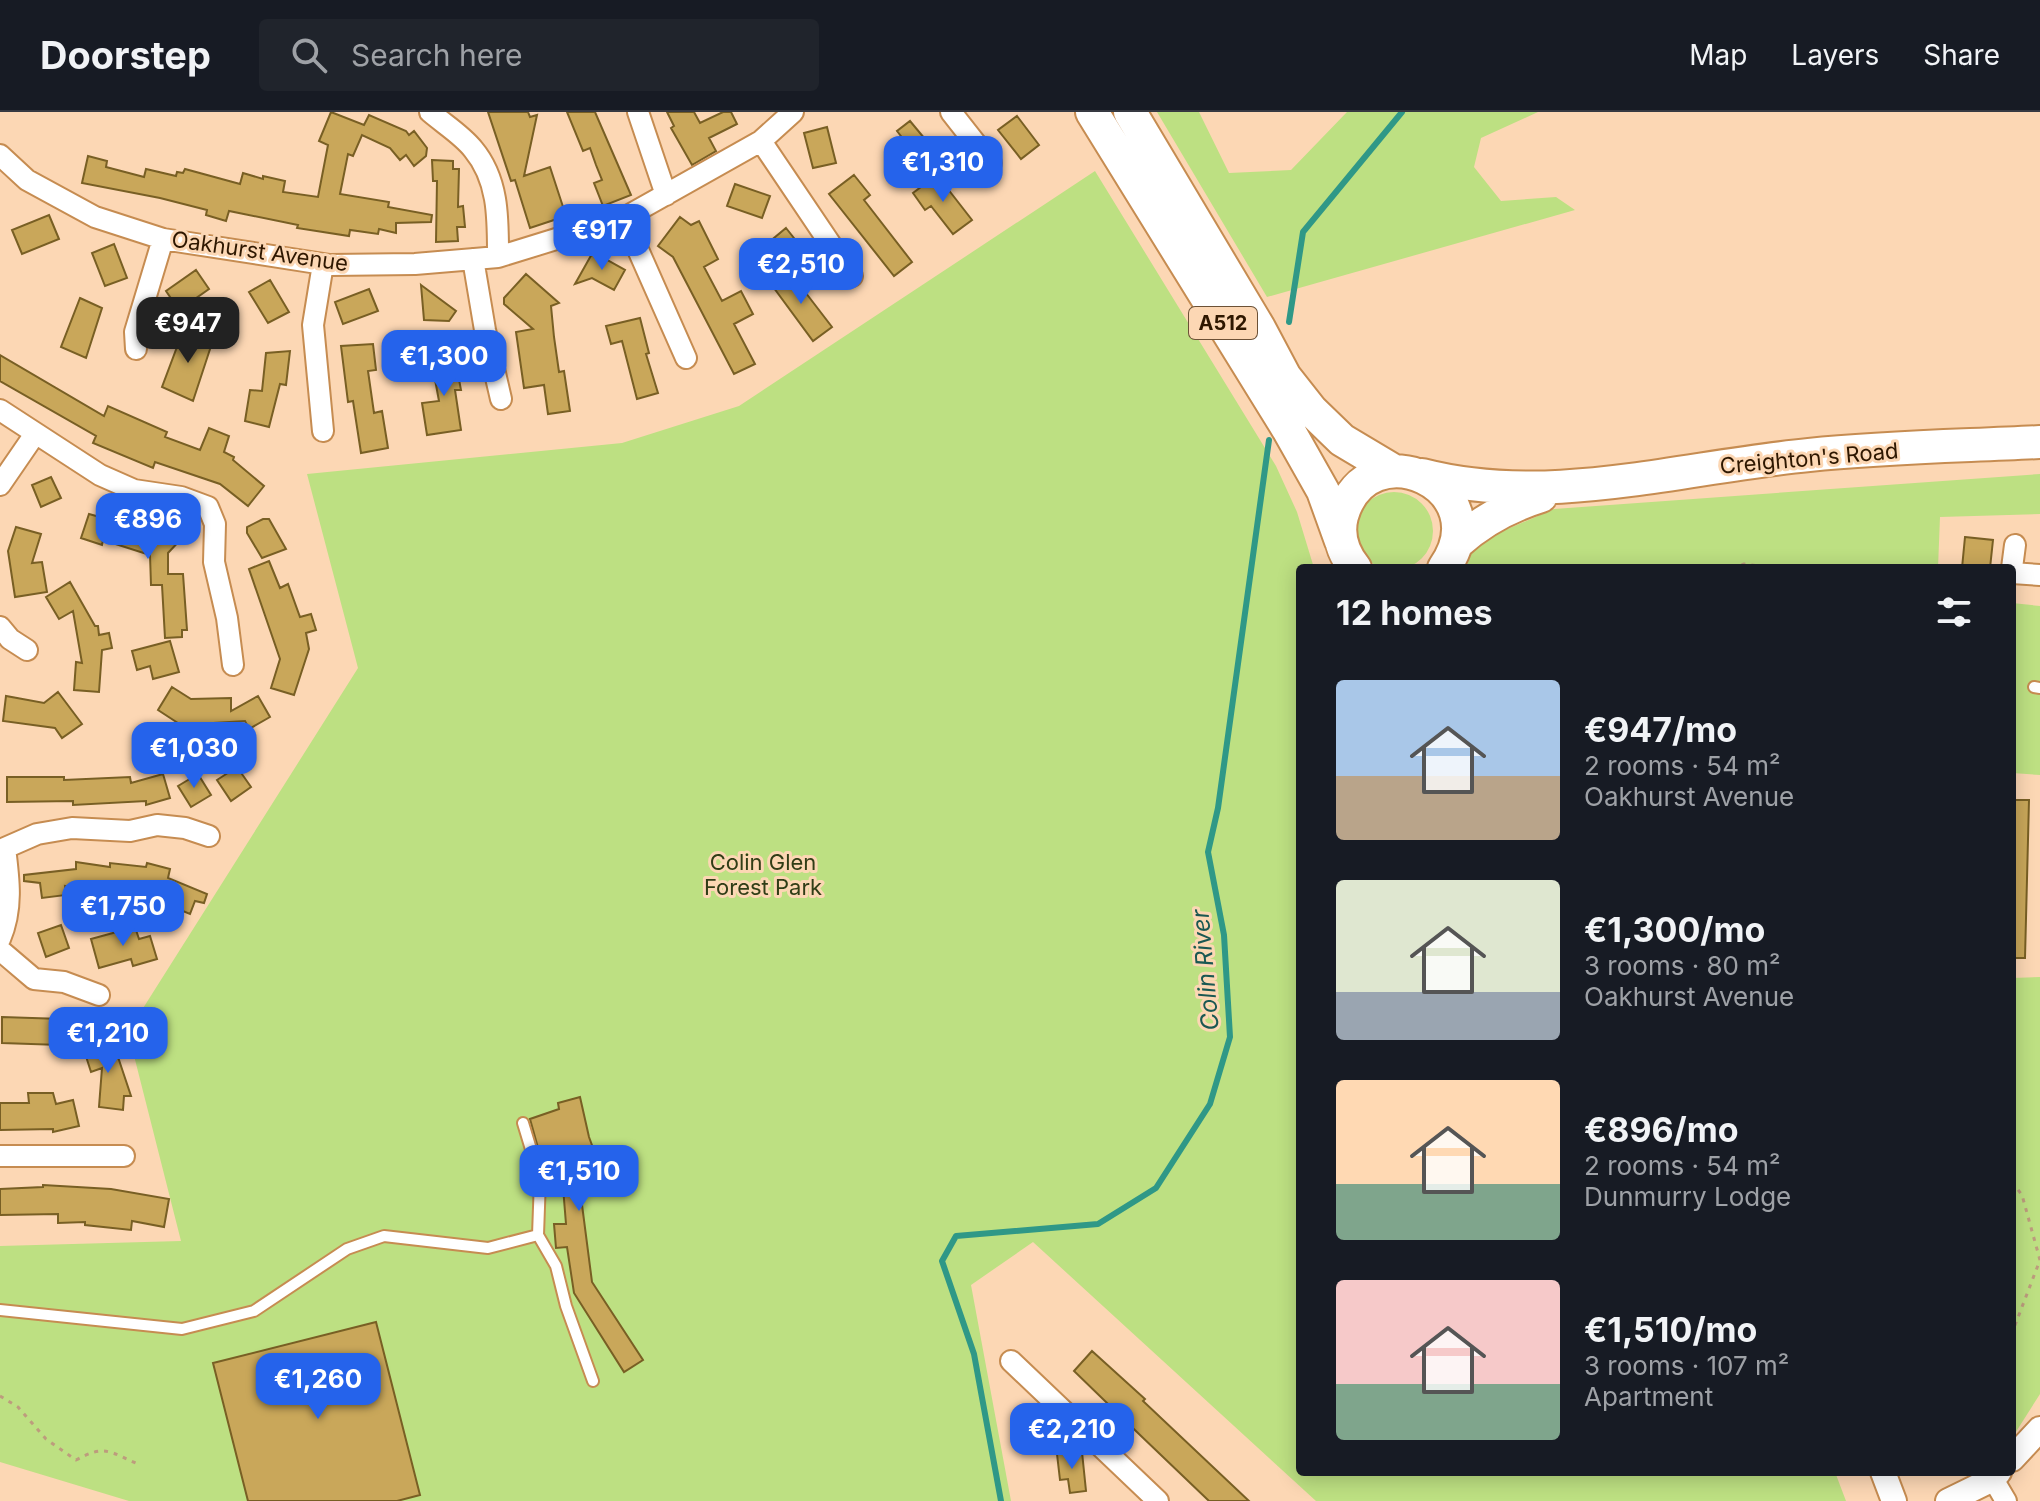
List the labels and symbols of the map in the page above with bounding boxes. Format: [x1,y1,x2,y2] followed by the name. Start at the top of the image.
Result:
[878,136,1008,204] pin: €1,310
[555,204,649,272] pin: €917
[170,226,350,276] street label: Oakhurst Avenue
[736,238,866,306] pin: €2,510
[141,297,235,365] pin: €947
[1189,307,1257,339] road number: A512
[379,330,509,398] pin: €1,300
[1719,437,1899,479] street label: Creighton's Road
[101,493,195,561] pin: €896
[129,722,259,790] pin: €1,030
[704,849,822,900] park label: Colin Glen Forest Park
[58,880,188,948] pin: €1,750
[1185,907,1225,1032] water label: Colin River
[43,1007,173,1075] pin: €1,210
[514,1145,644,1213] pin: €1,510
[253,1353,383,1421] pin: €1,260
[1007,1403,1137,1471] pin: €2,210

